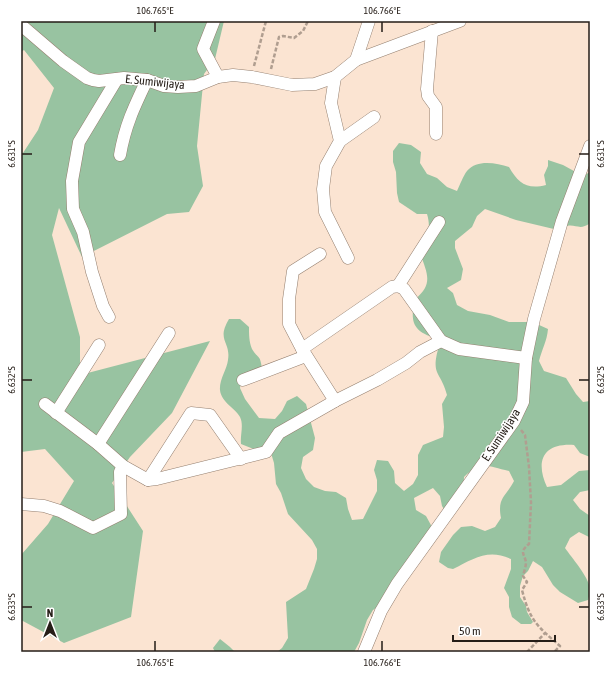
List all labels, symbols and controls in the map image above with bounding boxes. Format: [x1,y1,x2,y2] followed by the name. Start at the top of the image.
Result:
[137,5,174,16] text: 106.765°E
[364,5,401,16] text: 106.766°E
[125,72,185,92] street label: E. Sumiwijaya
[6,140,17,168] text: 6.631°S
[595,140,606,168] text: 6.631°S
[6,366,17,394] text: 6.632°S
[595,366,606,394] text: 6.632°S
[479,406,523,464] street label: E. Sumiwijaya
[6,593,17,621] text: 6.633°S
[595,593,606,621] text: 6.633°S
[30,603,70,643] north arrow
[47,607,53,619] text: N
[453,617,555,643] scale bar
[459,624,481,638] text: 50 m
[137,657,174,668] text: 106.765°E
[364,657,401,668] text: 106.766°E

